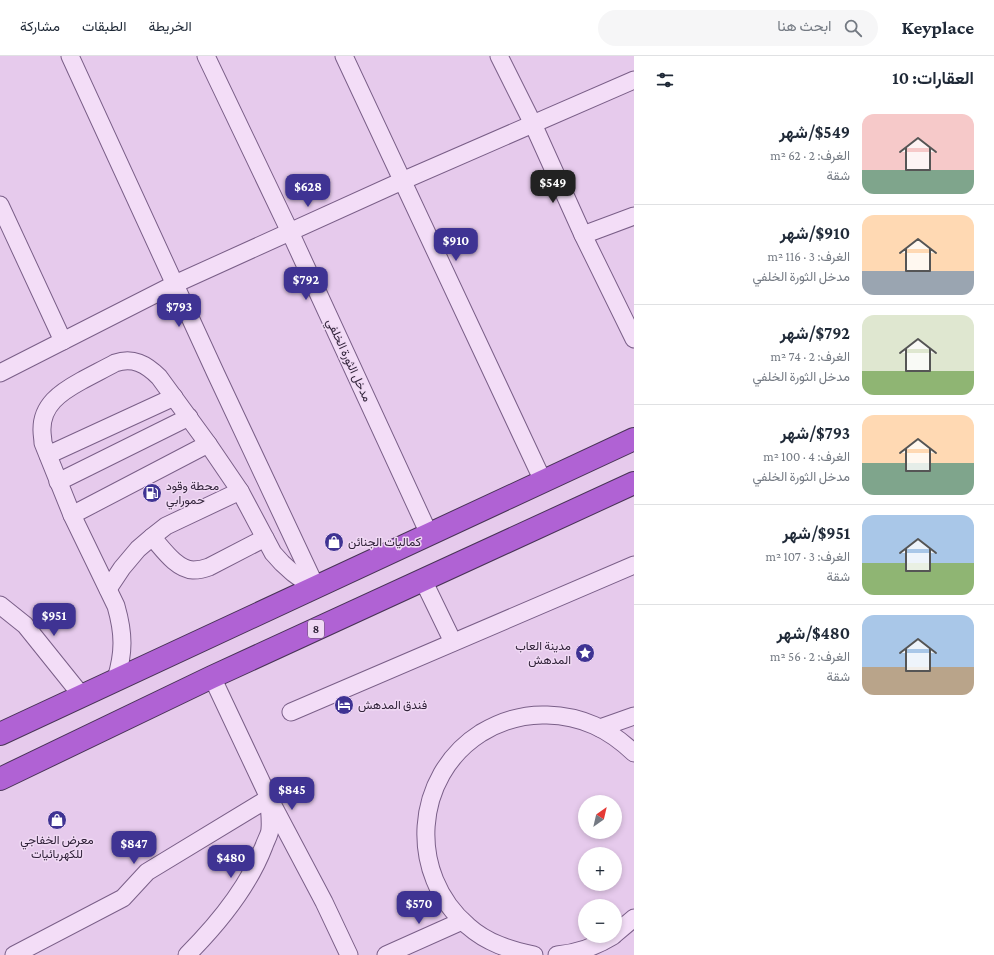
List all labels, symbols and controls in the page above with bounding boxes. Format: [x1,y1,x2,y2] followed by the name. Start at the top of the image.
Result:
[598,10,878,46] search box
[842,17,864,39] icon: search
[902,17,974,38] text: Keyplace
[20,18,60,34] text: مشاركة
[82,18,126,34] text: الطبقات
[148,18,192,34] text: الخريطة
[777,18,832,34] text: ابحث هنا
[654,69,676,91] icon: filters
[892,69,974,88] text: العقارات: 10
[779,123,850,142] text: $549/شهر
[894,130,942,178] icon: home
[770,148,850,163] text: الغرف: 2 · 62 m²
[827,168,850,183] text: شقة
[529,170,577,204] pin: $549
[284,174,332,208] pin: $628
[540,175,566,190] text: $549
[294,179,322,194] text: $628
[780,224,850,243] text: $910/شهر
[432,228,480,262] pin: $910
[894,231,942,279] icon: home
[443,233,469,248] text: $910
[768,249,850,264] text: الغرف: 3 · 116 m²
[282,267,330,301] pin: $792
[753,269,850,284] text: مدخل الثورة الخلفي
[293,272,319,287] text: $792
[155,294,203,328] pin: $793
[166,299,192,314] text: $793
[321,316,374,405] street label: مدخل الثورة الخلفي
[780,324,850,343] text: $792/شهر
[894,331,942,379] icon: home
[771,349,850,364] text: الغرف: 2 · 74 m²
[753,369,850,384] text: مدخل الثورة الخلفي
[780,424,850,443] text: $793/شهر
[894,431,942,479] icon: home
[763,449,850,464] text: الغرف: 4 · 100 m²
[753,469,850,484] text: مدخل الثورة الخلفي
[166,479,219,510] place label: محطة وقود حمورابي
[141,482,163,504] fuel station icon: محطة وقود حمورابي
[782,524,850,543] text: $951/شهر
[323,531,345,553] shop icon: كماليات الجنائن
[894,531,942,579] icon: home
[348,535,421,550] place label: كماليات الجنائن
[766,549,850,564] text: الغرف: 3 · 107 m²
[827,569,850,584] text: شقة
[30,603,78,637] pin: $951
[42,608,66,623] text: $951
[308,620,324,638] road number: 8
[776,624,850,643] text: $480/شهر
[894,631,942,679] icon: home
[515,639,571,668] place label: مدينة العاب المدهش
[574,642,596,664] place icon: مدينة العاب المدهش
[770,649,850,664] text: الغرف: 2 · 56 m²
[827,669,850,684] text: شقة
[333,694,355,716] hotel icon: فندق المدهش
[358,698,427,713] place label: فندق المدهش
[268,777,316,811] pin: $845
[278,782,306,797] text: $845
[578,795,622,839] north arrow
[578,795,622,943] map controls
[46,809,68,831] shop icon: معرض الخفاجي للكهربائيات
[110,831,158,865] pin: $847
[20,833,94,862] place label: معرض الخفاجي للكهربائيات
[120,836,148,851] text: $847
[207,845,255,879] pin: $480
[578,847,622,891] button: +
[217,850,245,865] text: $480
[395,891,443,925] pin: $570
[406,896,432,911] text: $570
[578,899,622,943] button: −

